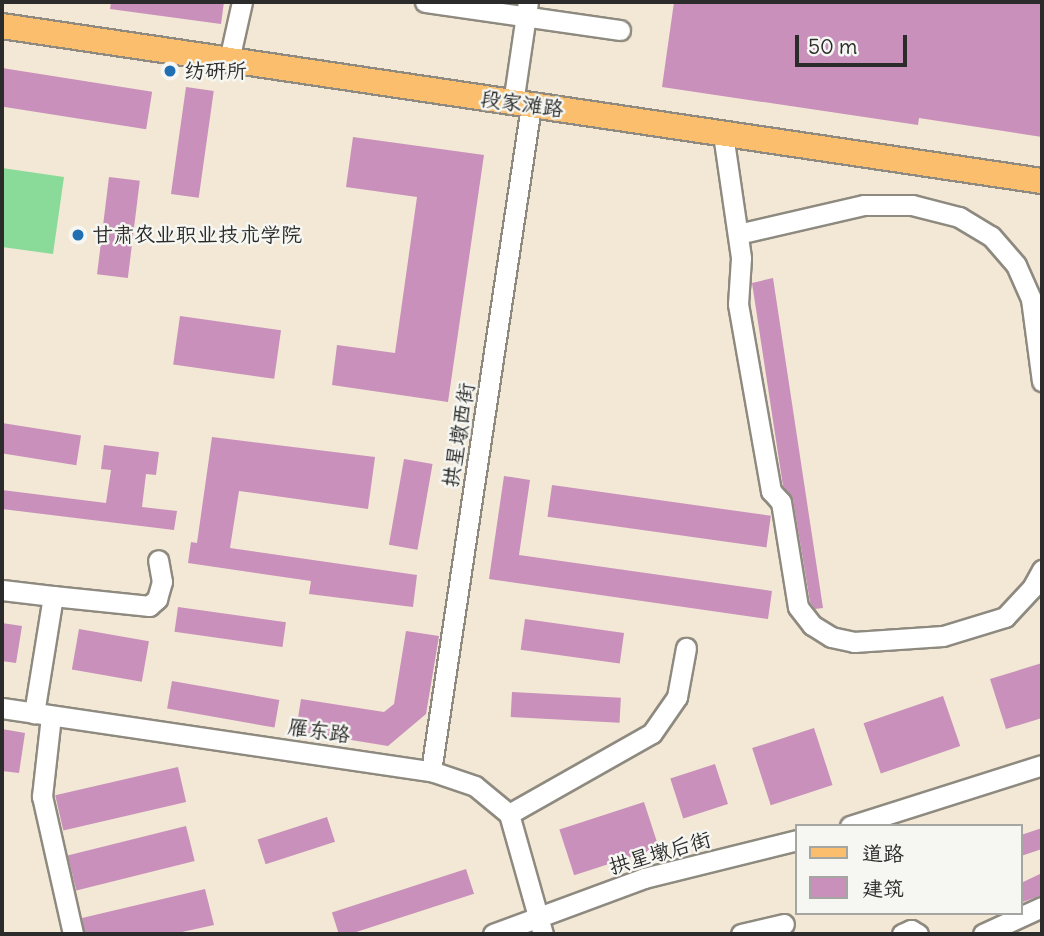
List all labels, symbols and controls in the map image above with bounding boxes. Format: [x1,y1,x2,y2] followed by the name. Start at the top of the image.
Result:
[799,21,911,65] scale bar
[808,33,857,60] text: 50 m
[184,58,247,84] place label: 纺研所
[162,63,178,79] marker: 纺研所
[479,86,565,122] street label: 段家滩路
[92,222,302,248] place label: 甘肃农业职业技术学院
[70,227,86,243] marker: 甘肃农业职业技术学院
[438,381,480,489] street label: 拱星墩西街
[286,714,352,748] street label: 雁东路
[796,824,1023,915] legend
[606,826,714,880] street label: 拱星墩后街
[862,840,904,867] text: 道路
[862,875,904,902] text: 建筑

